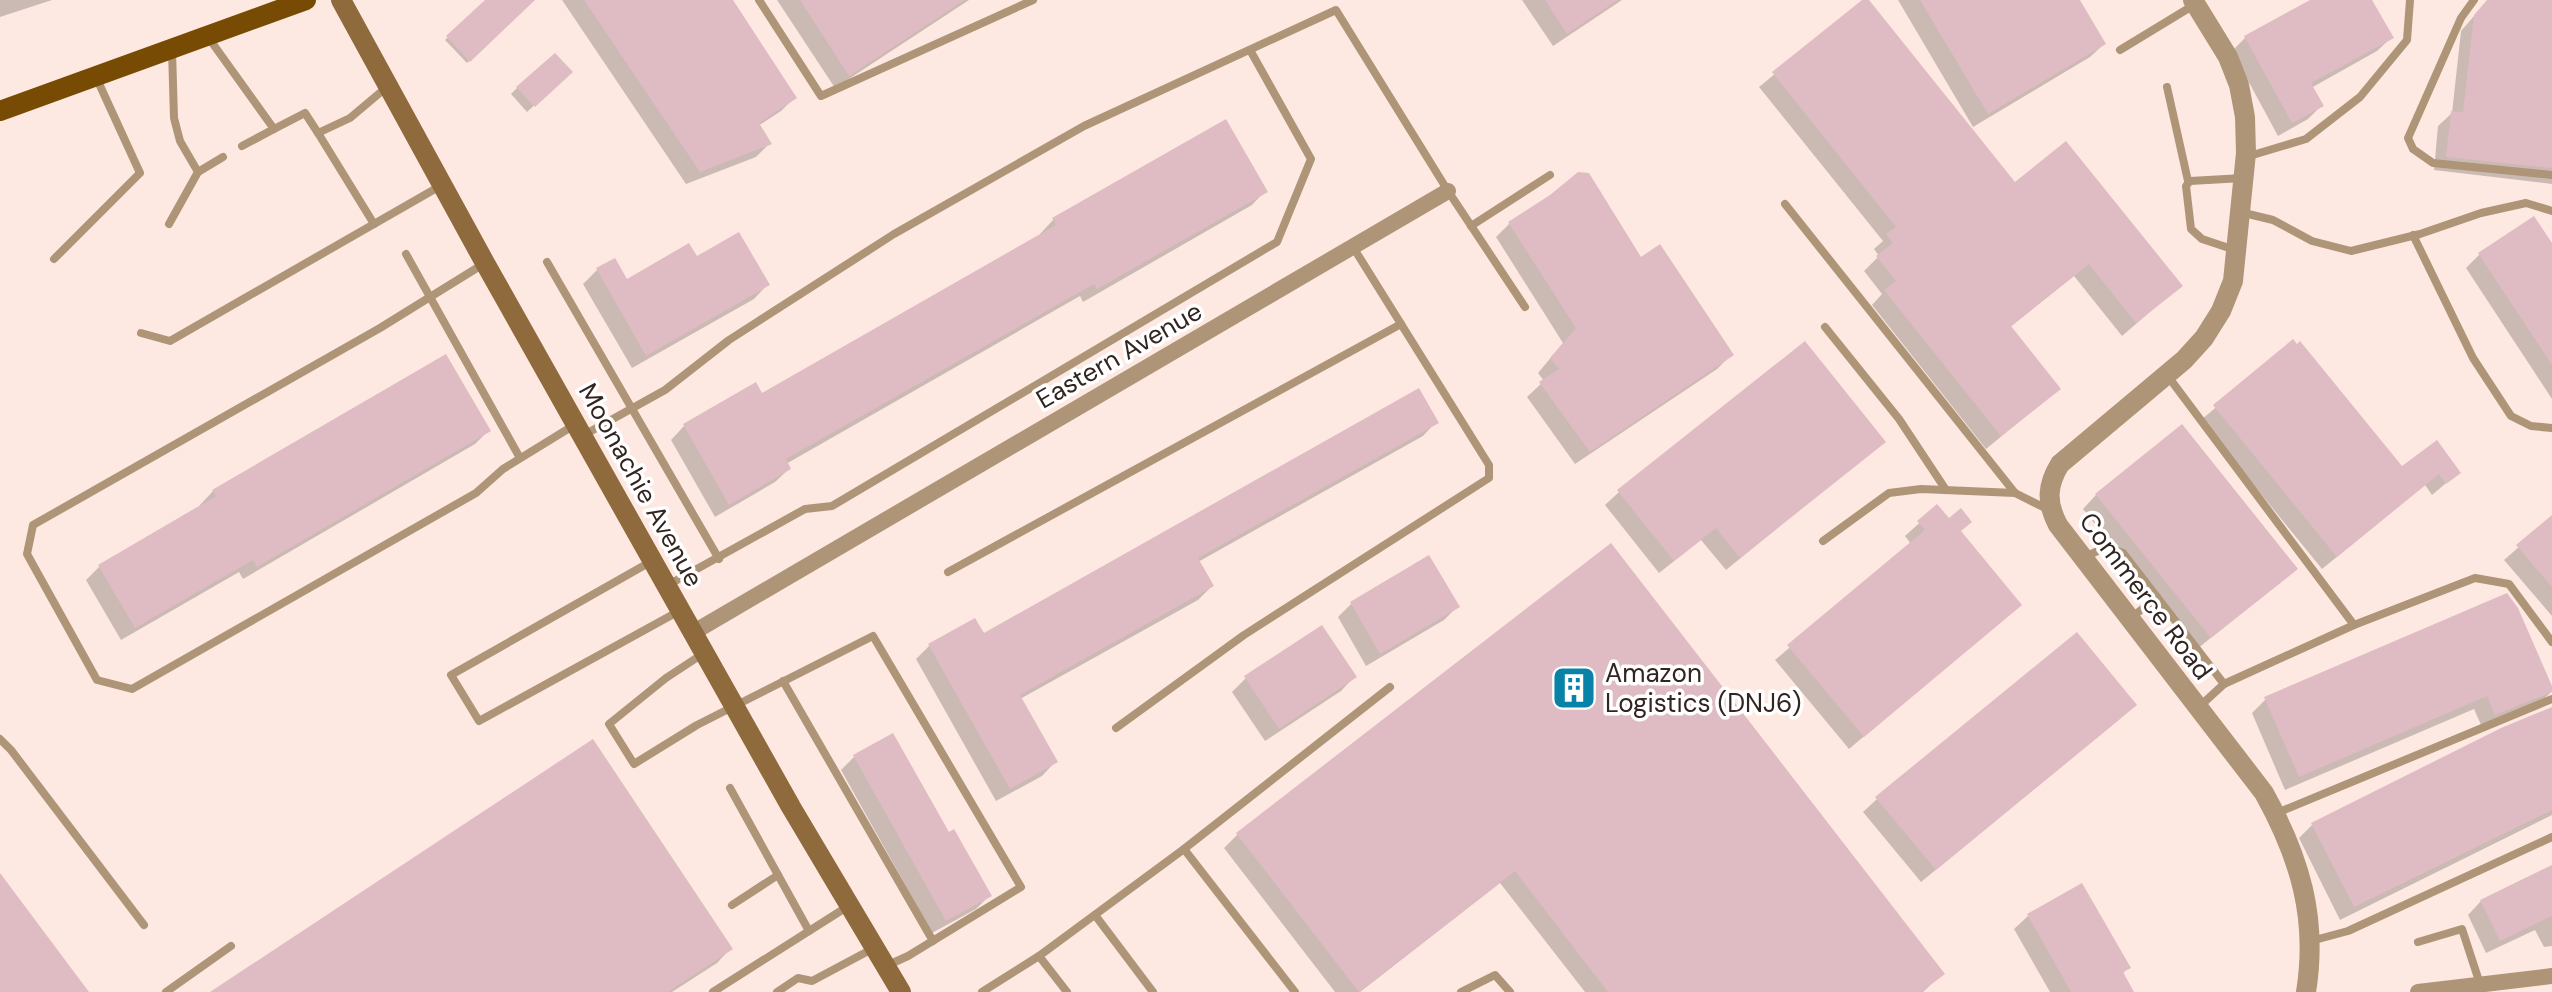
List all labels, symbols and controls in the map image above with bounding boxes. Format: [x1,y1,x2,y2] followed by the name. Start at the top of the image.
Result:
[1030,294,1208,416] street label: Eastern Avenue
[571,377,711,593] street label: Moonachie Avenue
[2072,505,2220,687] street label: Commerce Road
[1605,656,1801,720] place label: Amazon Logistics (DNJ6)
[1550,664,1598,712] building icon: Amazon Logistics (DNJ6)

